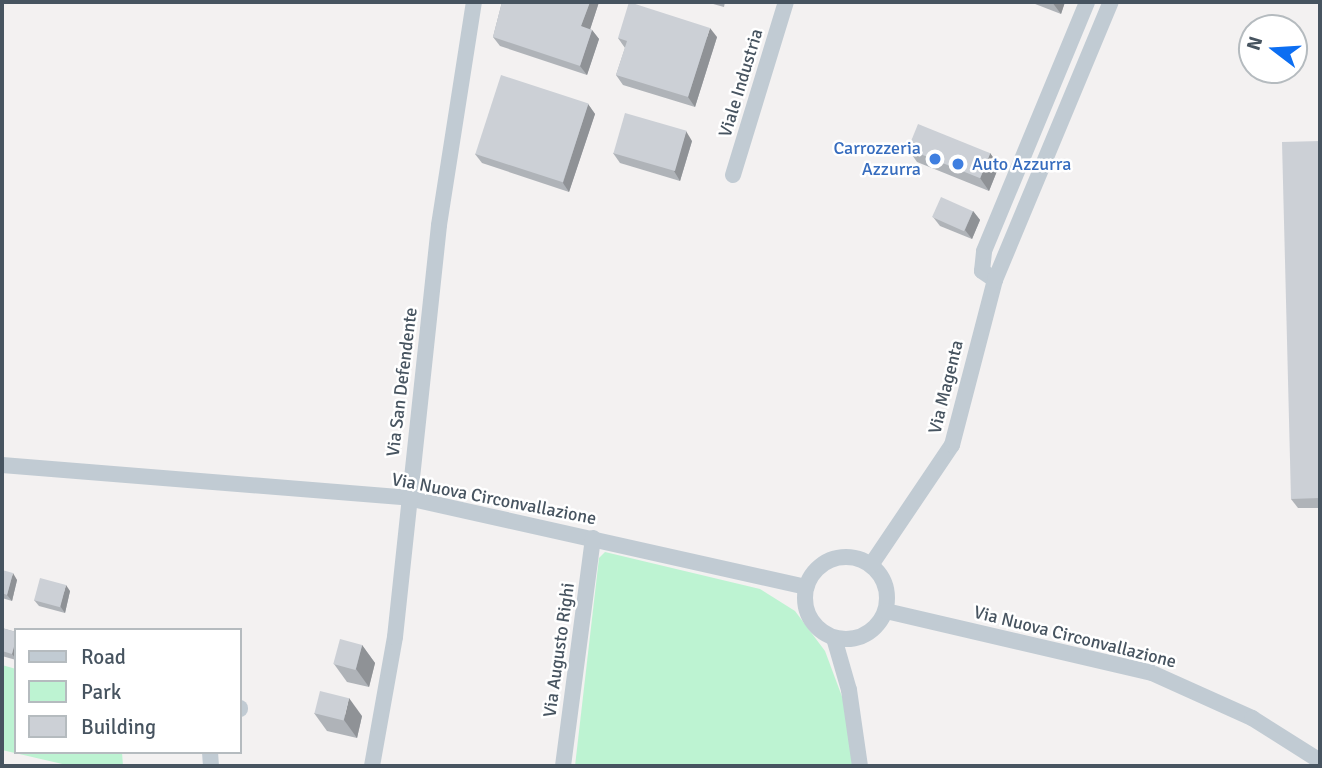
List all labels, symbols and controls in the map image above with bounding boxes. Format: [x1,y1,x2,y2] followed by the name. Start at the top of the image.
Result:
[1238,14,1308,84] north arrow
[714,26,768,140] street label: Viale Industria
[1241,34,1268,53] text: N
[833,138,921,180] place label: Carrozzeria Azzurra
[927,151,943,167] marker: Carrozzeria Azzurra
[972,153,1071,175] place label: Auto Azzurra
[950,156,966,172] marker: Auto Azzurra
[382,306,422,458] street label: Via San Defendente
[924,338,968,436] street label: Via Magenta
[390,469,598,529] street label: Via Nuova Circonvallazione
[539,581,579,719] street label: Via Augusto Righi
[971,601,1179,673] street label: Via Nuova Circonvallazione
[14,628,242,754] legend
[81,644,126,670] text: Road
[81,679,121,705] text: Park
[81,714,156,740] text: Building

